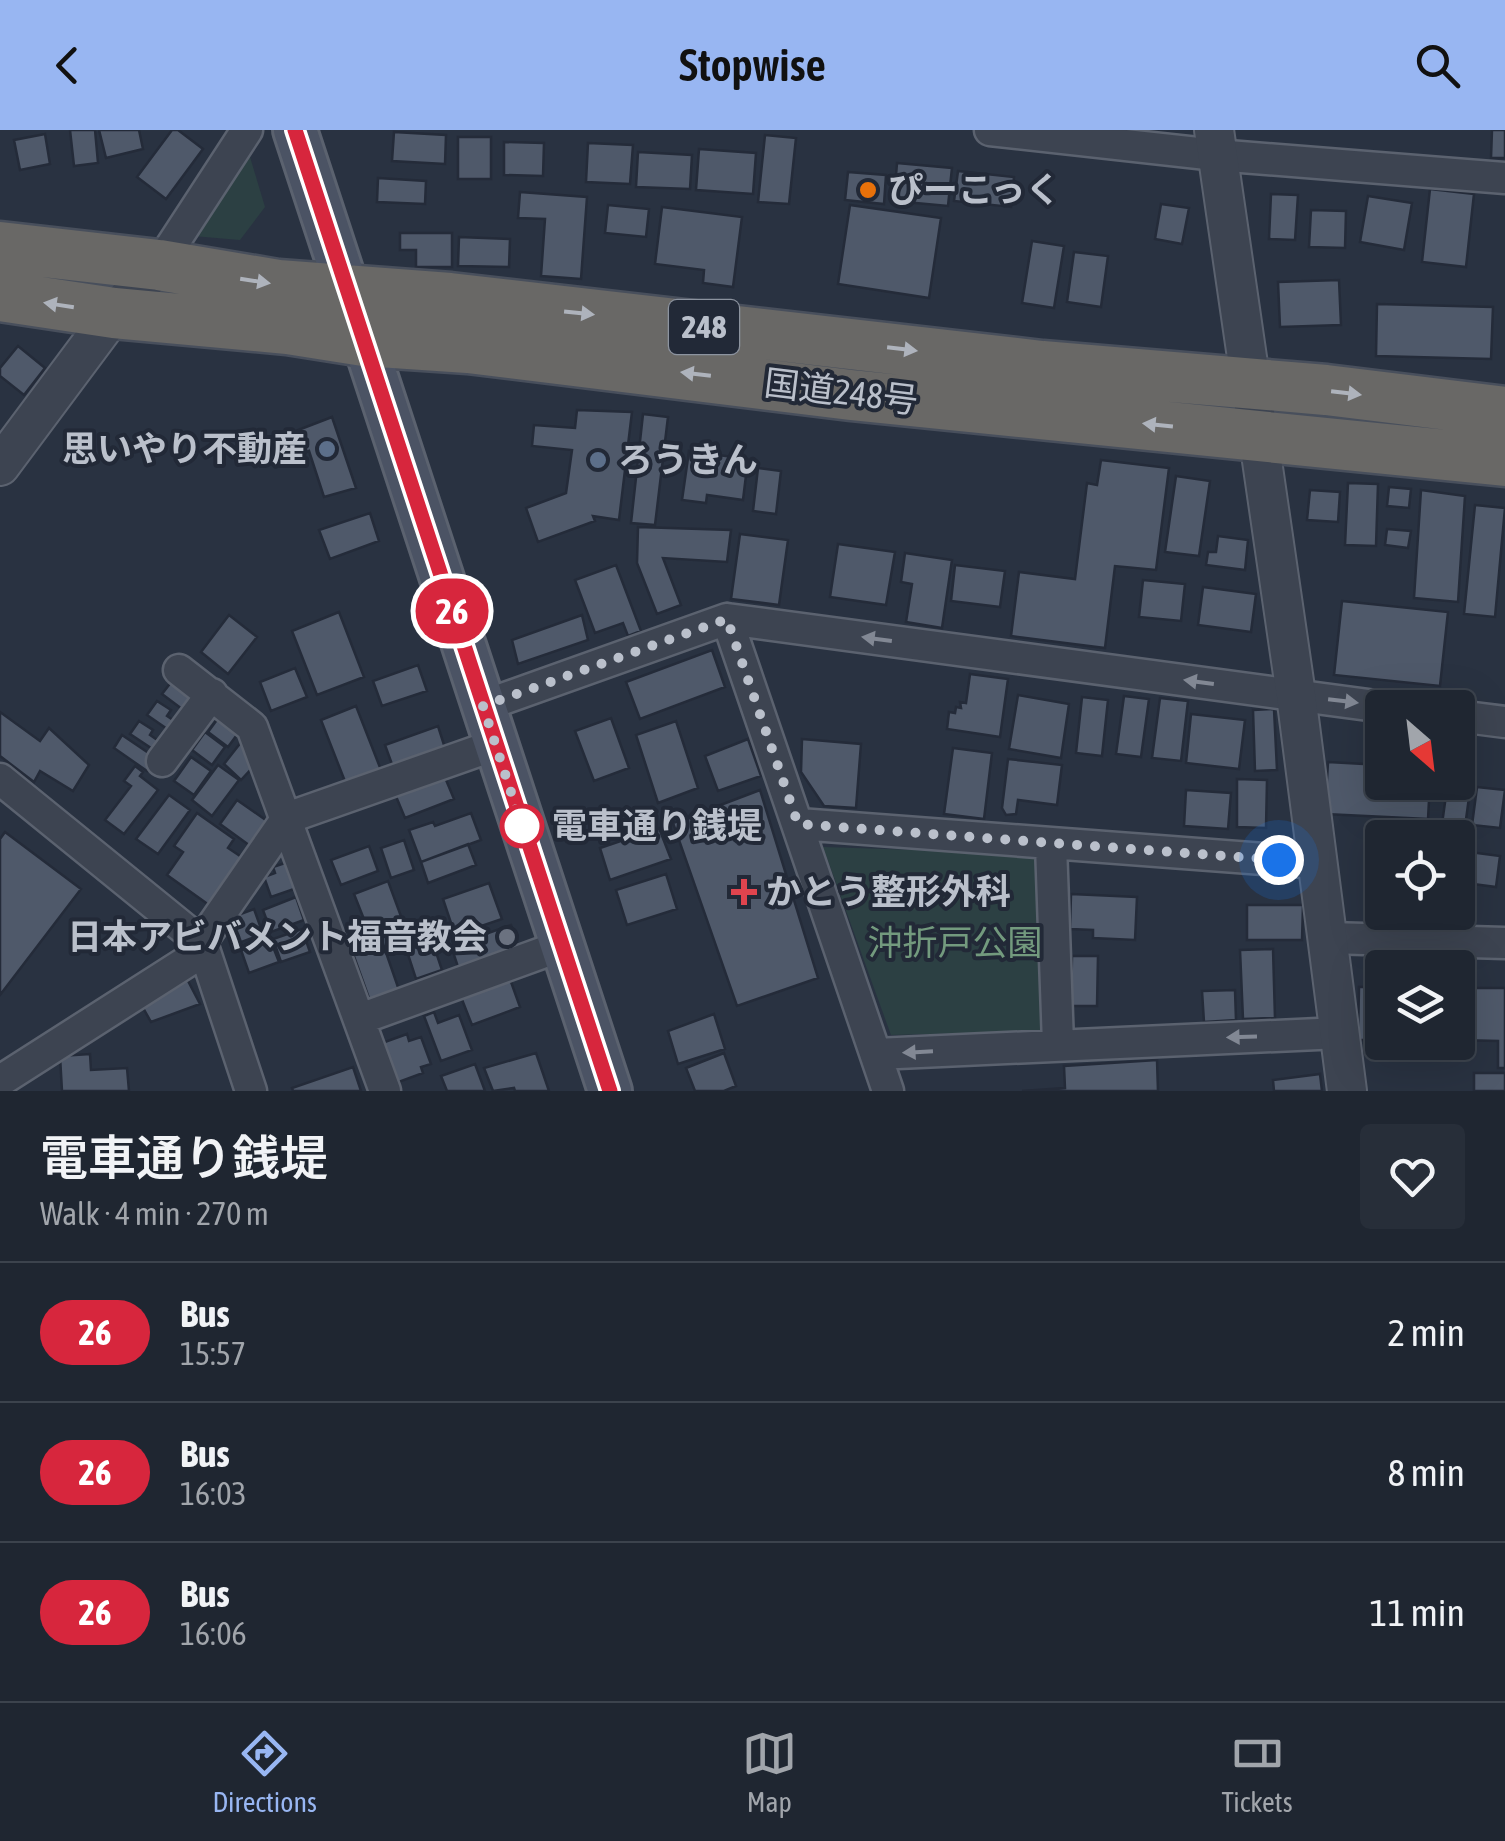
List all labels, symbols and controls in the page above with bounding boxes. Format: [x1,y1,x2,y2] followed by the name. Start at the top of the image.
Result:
[40,38,95,93] icon: back
[1410,38,1465,93] icon: search
[679,39,826,91] text: Stopwise
[888,169,1061,209] place label: ぴーこっく
[857,179,879,201] marker: ぴーこっく
[240,274,271,289] one-way arrow
[43,296,74,312] one-way arrow
[669,300,739,354] road number: 248
[563,305,595,321] one-way arrow
[886,341,918,357] one-way arrow
[762,362,920,420] street label: 国道248号
[680,366,712,382] one-way arrow
[1331,385,1363,401] one-way arrow
[1142,417,1174,433] one-way arrow
[62,428,307,468] place label: 思いやり不動産
[316,438,338,460] marker: 思いやり不動産
[618,439,758,479] place label: ろうきん
[587,449,609,471] marker: ろうきん
[407,578,497,644] line badge: 26
[436,591,468,631] text: 26
[860,631,892,647] one-way arrow
[1183,674,1214,690] one-way arrow
[1365,690,1475,800] north arrow
[1365,690,1475,1060] map controls
[1328,694,1359,710] one-way arrow
[501,805,543,847] marker: 電車通り銭堤
[552,805,762,845] place label: 電車通り銭堤
[1365,820,1475,930] button: locate
[1254,835,1304,885] your location
[766,871,1011,911] place label: かとう整形外科
[731,879,757,905] marker: かとう整形外科
[67,916,487,956] place label: 日本アビバメント福音教会
[867,922,1043,962] park label: 沖折戸公園
[496,926,518,948] marker: 日本アビバメント福音教会
[1365,950,1475,1060] button: layers
[1226,1029,1258,1045] one-way arrow
[901,1044,933,1060] one-way arrow
[1360,1124,1465,1229] button: heart
[40,1130,328,1185] text: 電車通り銭堤
[40,1195,269,1232] text: Walk · 4 min · 270 m
[180,1292,230,1335] text: Bus
[1387,1311,1465,1354] text: 2 min
[79,1312,111,1352] text: 26
[180,1335,246,1372] text: 15:57
[180,1432,230,1475] text: Bus
[1387,1451,1465,1494] text: 8 min
[79,1452,111,1492] text: 26
[180,1475,247,1512] text: 16:03
[180,1572,230,1615] text: Bus
[1370,1591,1465,1634] text: 11 min
[79,1592,111,1632] text: 26
[180,1615,247,1652] text: 16:06
[212,1726,317,1818] tab: Directions
[742,1726,797,1818] tab: Map
[1222,1726,1293,1818] tab: Tickets

